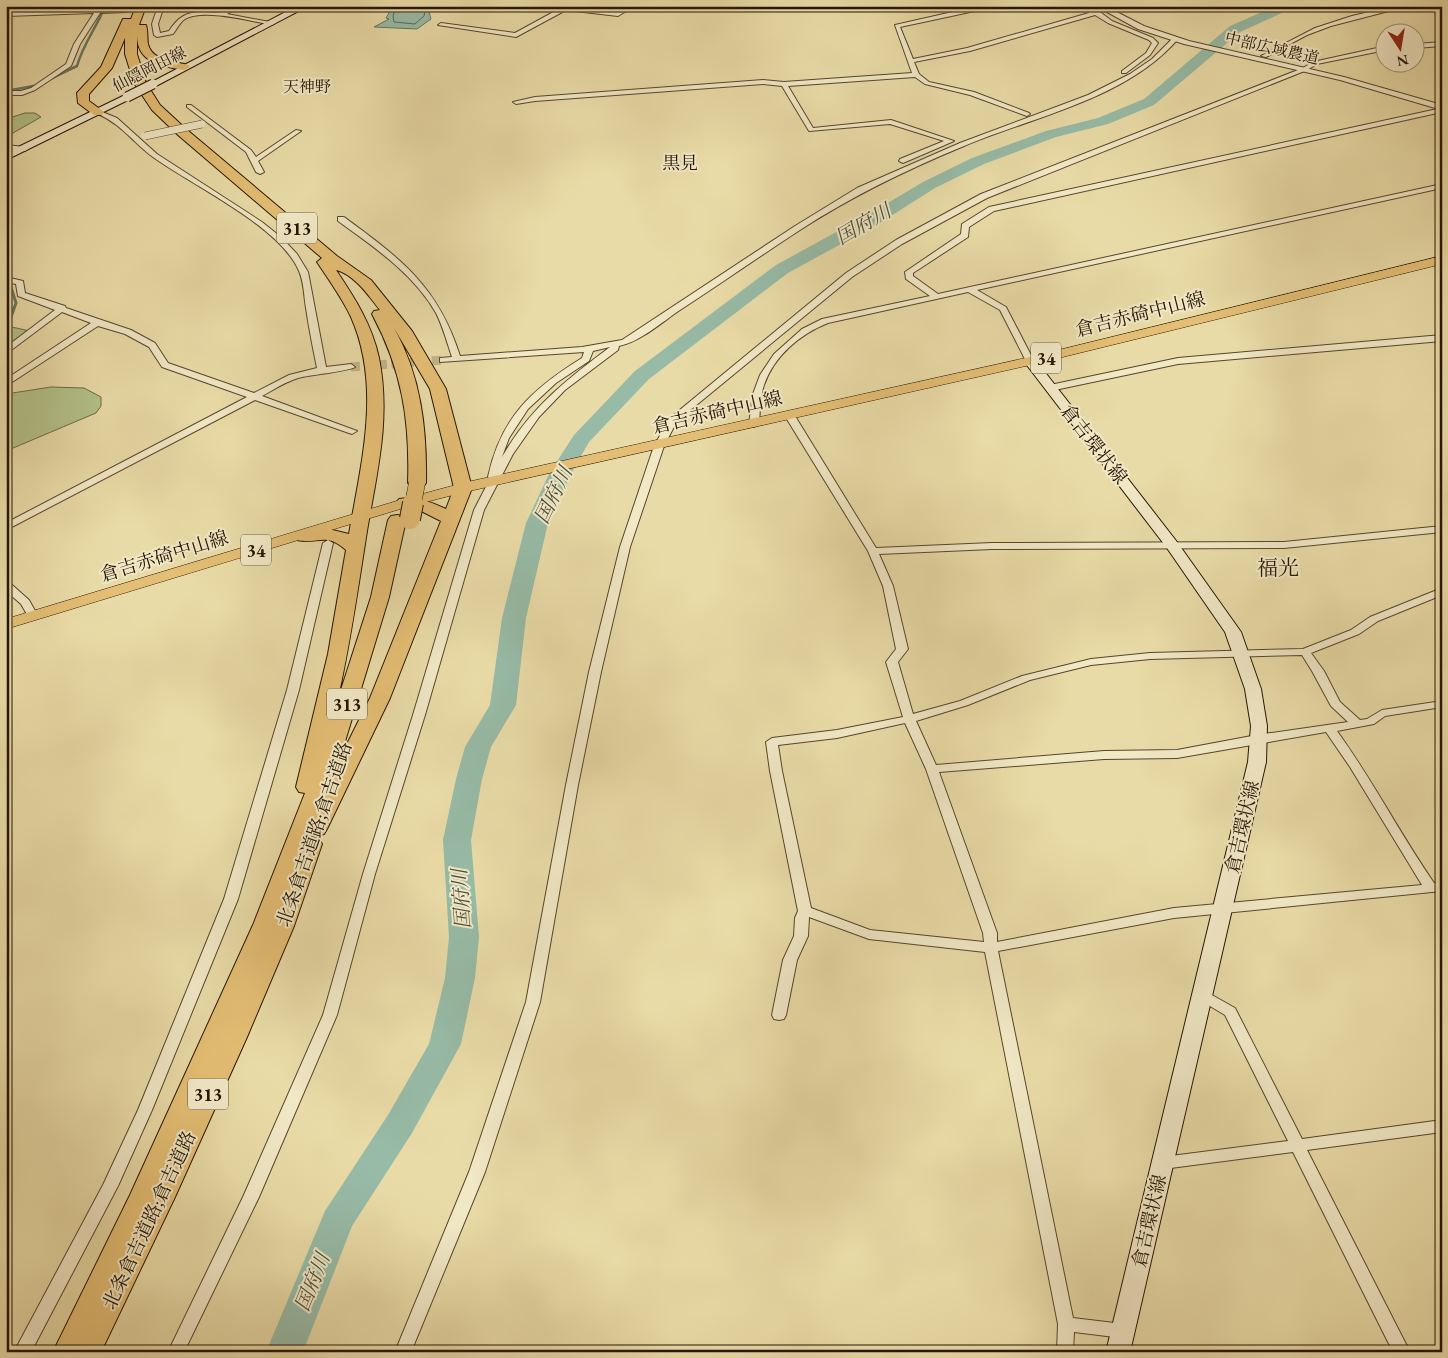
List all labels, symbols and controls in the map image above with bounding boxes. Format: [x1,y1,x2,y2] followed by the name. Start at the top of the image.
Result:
[1376,22,1426,72] north arrow
[1223,27,1321,69] street label: 中部広域農道
[109,41,189,97] street label: 仙隠岡田線
[1395,51,1410,71] text: N
[283,76,331,97] district label: 天神野
[662,151,698,174] district label: 黒見
[831,197,897,250] water label: 国府川
[277,212,317,244] road number: 313
[1072,286,1208,342] street label: 倉吉赤碕中山線
[1031,342,1061,373] road number: 34
[649,385,785,439] street label: 倉吉赤碕中山線
[1055,399,1133,489] street label: 倉吉環状線
[528,461,579,528] water label: 国府川
[97,525,231,587] street label: 倉吉赤碕中山線
[241,534,271,566] road number: 34
[1257,554,1299,581] district label: 福光
[327,689,367,720] road number: 313
[271,738,357,930] street label: 北条倉吉道路;倉吉道路
[1219,778,1265,876] street label: 倉吉環状線
[446,866,476,930] water label: 国府川
[188,1078,228,1110] road number: 313
[97,1127,201,1313] street label: 北条倉吉道路;倉吉道路
[1126,1172,1172,1270] street label: 倉吉環状線
[289,1247,336,1315] water label: 国府川

